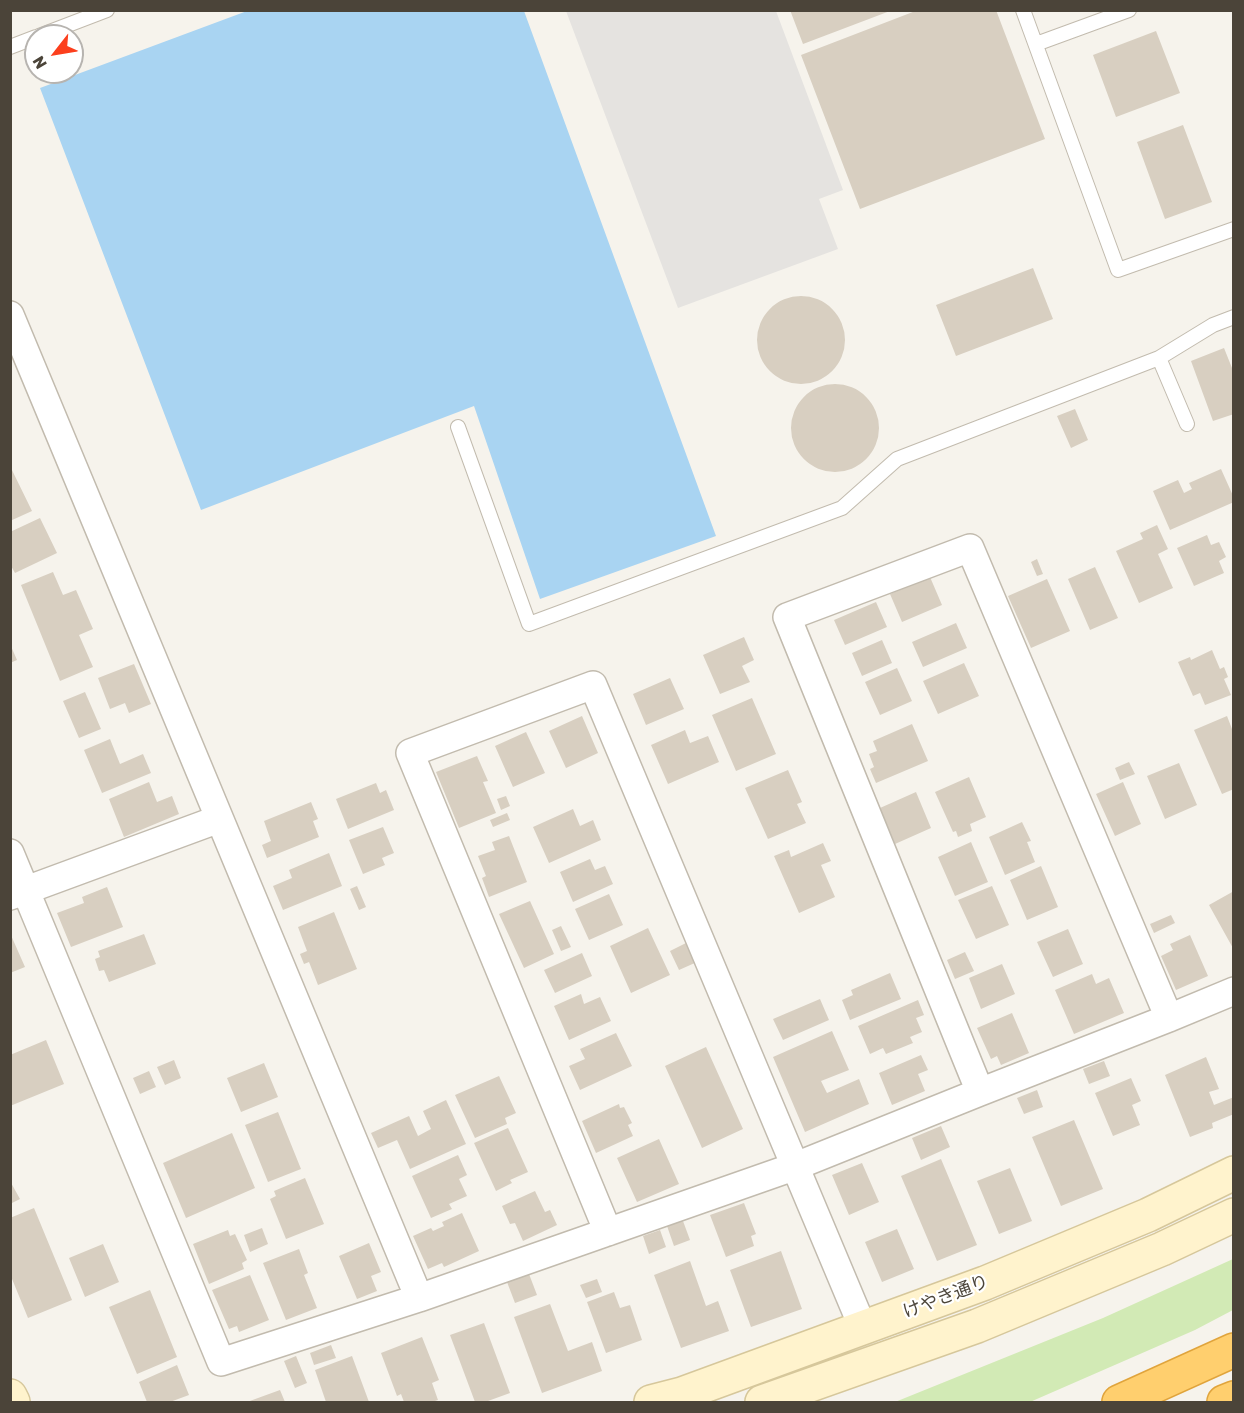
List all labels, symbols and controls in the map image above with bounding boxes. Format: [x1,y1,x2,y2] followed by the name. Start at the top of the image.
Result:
[24,24,84,84] north arrow
[29,53,51,72] text: N
[900,1271,992,1323] street label: けやき通り

